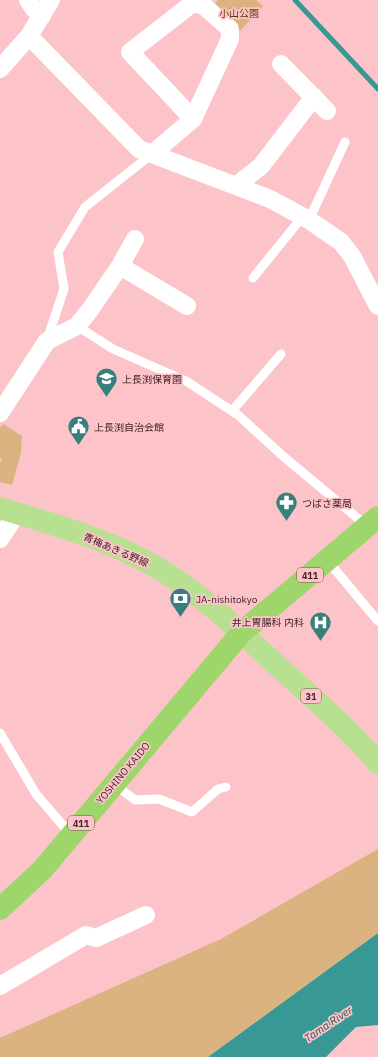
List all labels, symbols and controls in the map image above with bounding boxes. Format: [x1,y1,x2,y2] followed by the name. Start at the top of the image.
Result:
[219,7,259,20] park label: 小山公園
[94,366,120,399] school or university icon: 上長渕保育園
[122,373,182,386] place label: 上長渕保育園
[65,414,91,447] public building icon: 上長渕自治会館
[94,421,164,434] place label: 上長渕自治会館
[273,490,299,523] pharmacy icon: つばさ薬局
[302,497,352,510] place label: つばさ薬局
[81,530,151,570] street label: 青梅あきる野線
[297,568,323,582] road number: 411
[167,586,193,619] bank icon: JA-nishitokyo
[196,593,258,606] place label: JA-nishitokyo
[307,609,333,642] hospital icon: 井上胃腸科 内科
[232,616,304,629] place label: 井上胃腸科 内科
[301,689,321,703] road number: 31
[93,739,153,807] street label: YOSHINO KAIDO
[68,816,94,830] road number: 411
[301,1002,355,1045] water label: Tama River

